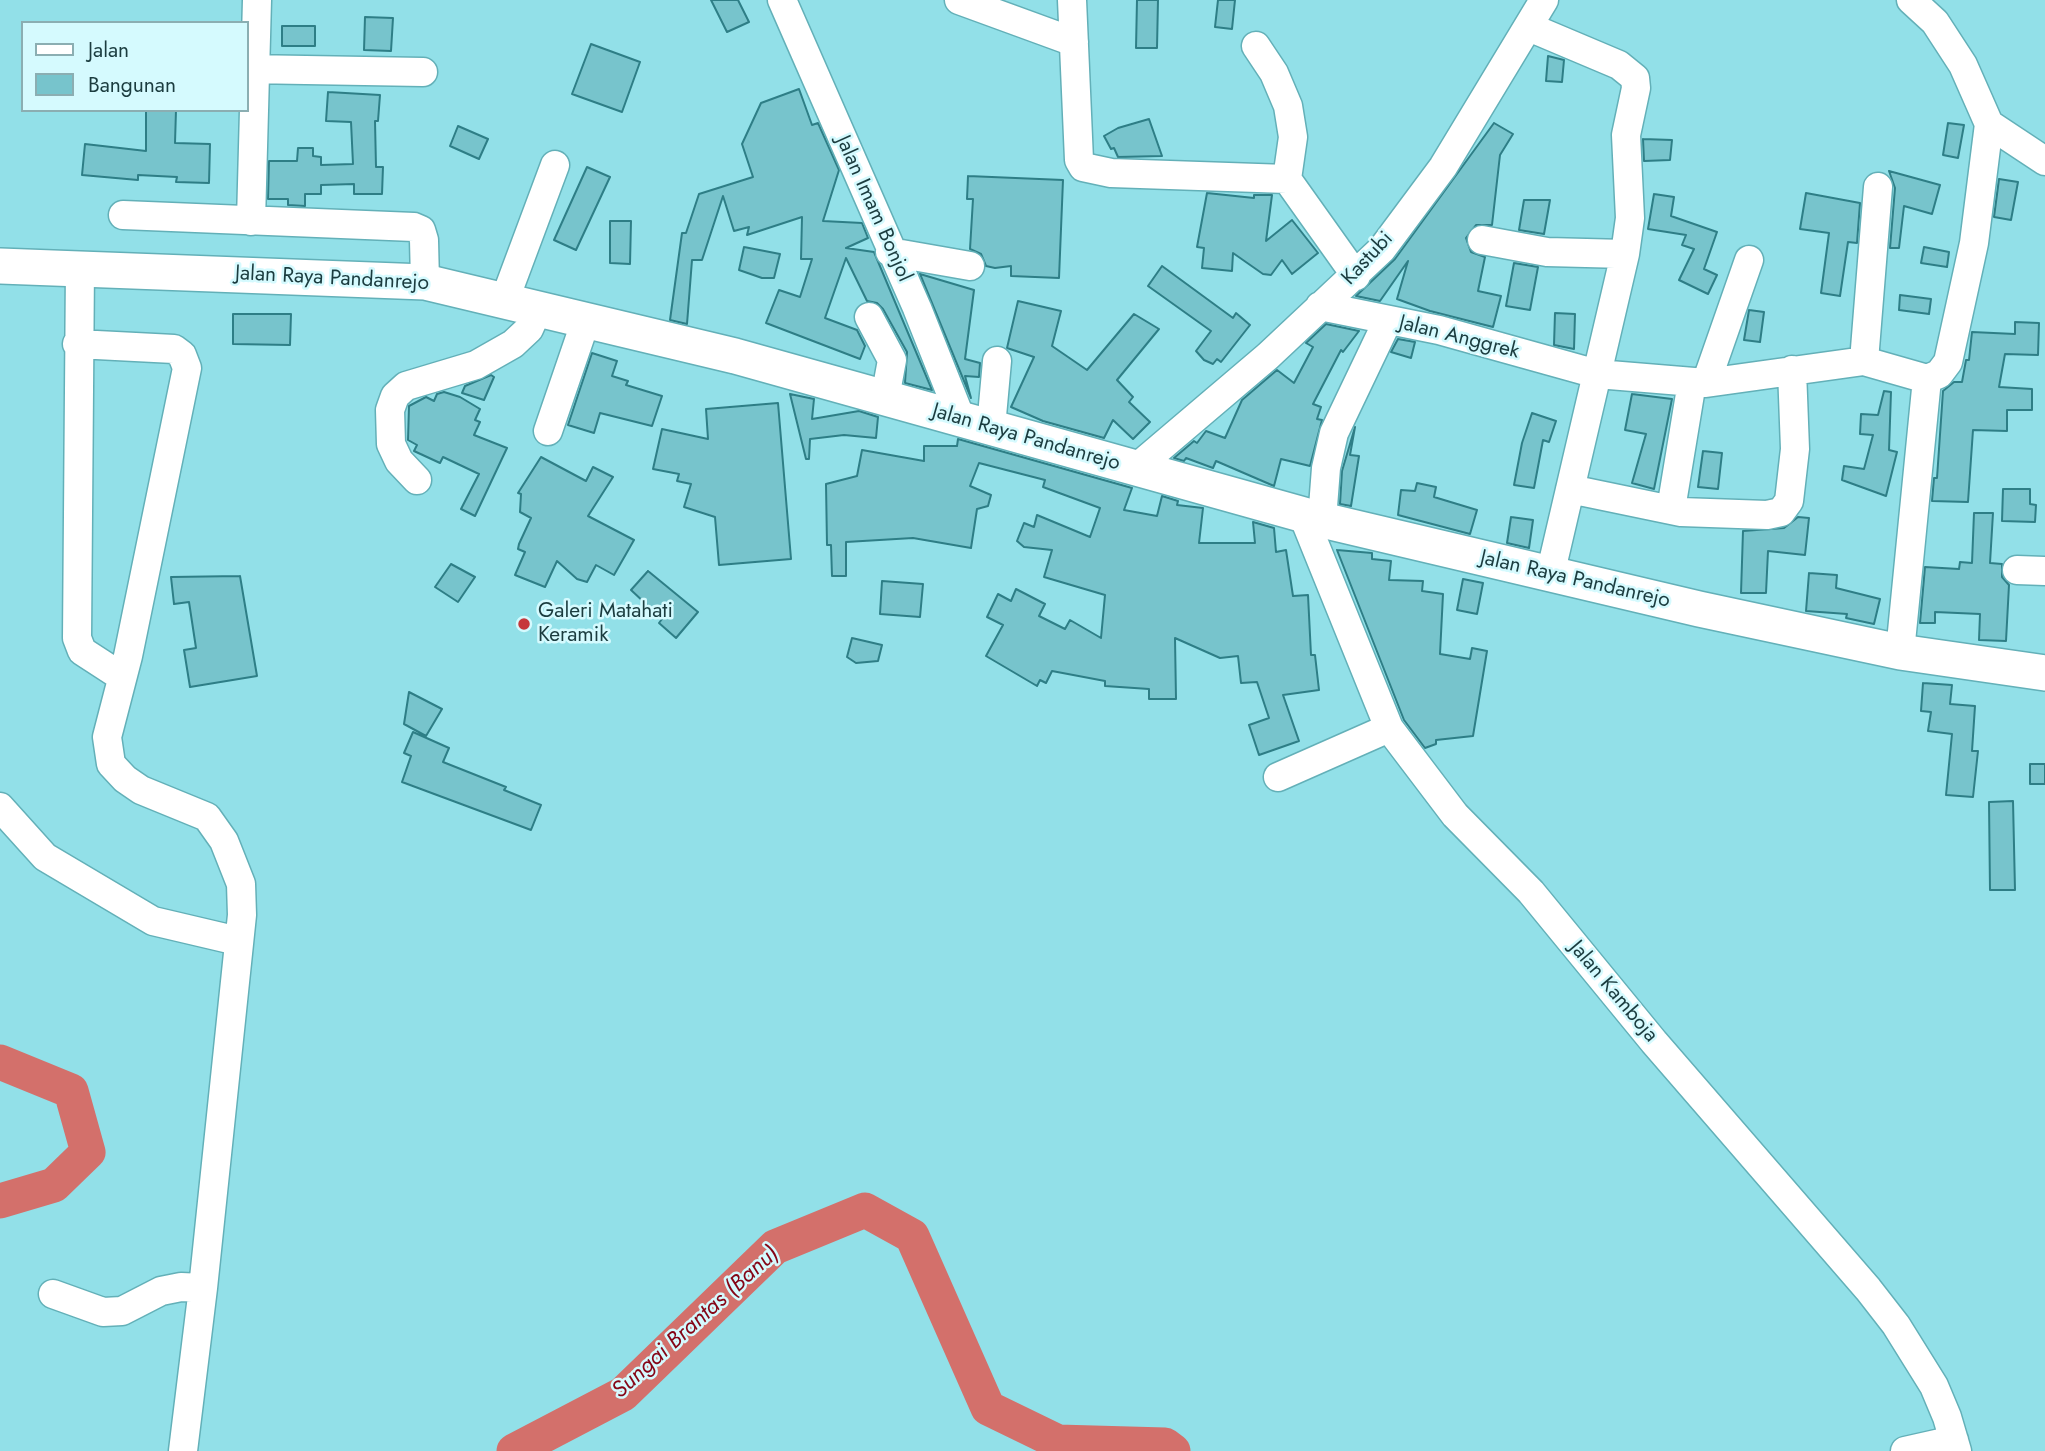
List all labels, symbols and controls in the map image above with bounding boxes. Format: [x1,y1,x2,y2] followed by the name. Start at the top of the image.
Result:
[21,21,248,112] legend
[88,35,129,65] text: Jalan
[88,70,176,100] text: Bangunan
[829,132,917,286] street label: Jalan Imam Bonjol
[1337,227,1399,291] street label: Kastubi
[234,261,430,297] street label: Jalan Raya Pandanrejo
[1396,311,1522,365] street label: Jalan Anggrek
[929,399,1123,477] street label: Jalan Raya Pandanrejo
[1477,546,1673,614] street label: Jalan Raya Pandanrejo
[538,599,673,649] place label: Galeri Matahati Keramik
[516,616,532,632] marker: Galeri Matahati Keramik
[1563,936,1663,1048] street label: Jalan Kamboja
[607,1241,785,1405] water label: Sungai Brantas (Banu)

